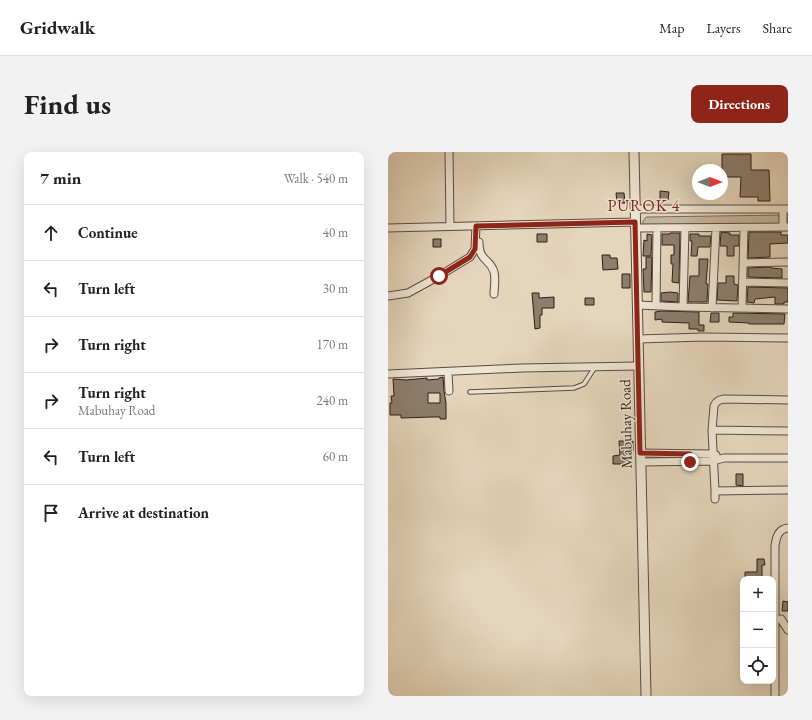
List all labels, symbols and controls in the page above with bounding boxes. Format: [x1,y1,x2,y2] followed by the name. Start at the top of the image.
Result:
[20,15,95,40] text: Gridwalk
[659,19,684,37] text: Map
[706,19,741,37] text: Layers
[763,19,792,37] text: Share
[691,85,788,123] button: Directions
[24,86,111,122] text: Find us
[692,164,728,200] north arrow
[40,167,81,189] text: 7 min
[284,170,348,187] text: Walk · 540 m
[607,195,681,216] district label: PUROK 4
[40,222,62,244] icon: ahead
[78,223,138,242] text: Continue
[323,224,348,241] text: 40 m
[430,267,448,285] route start
[40,278,62,300] icon: left
[78,279,135,298] text: Turn left
[323,280,348,297] text: 30 m
[40,334,62,356] icon: right
[78,335,146,354] text: Turn right
[317,336,348,353] text: 170 m
[615,379,636,469] street label: Mabuhay Road
[78,383,146,402] text: Turn right
[40,390,62,412] icon: right
[317,392,348,409] text: 240 m
[78,402,155,419] text: Mabuhay Road
[40,446,62,468] icon: left
[78,447,135,466] text: Turn left
[323,448,348,465] text: 60 m
[681,453,699,471] route end
[40,502,62,524] icon: arrive
[78,503,209,522] text: Arrive at destination
[740,576,776,684] map controls
[740,576,776,612] button: +
[740,612,776,648] button: −
[740,648,776,684] button: locate

